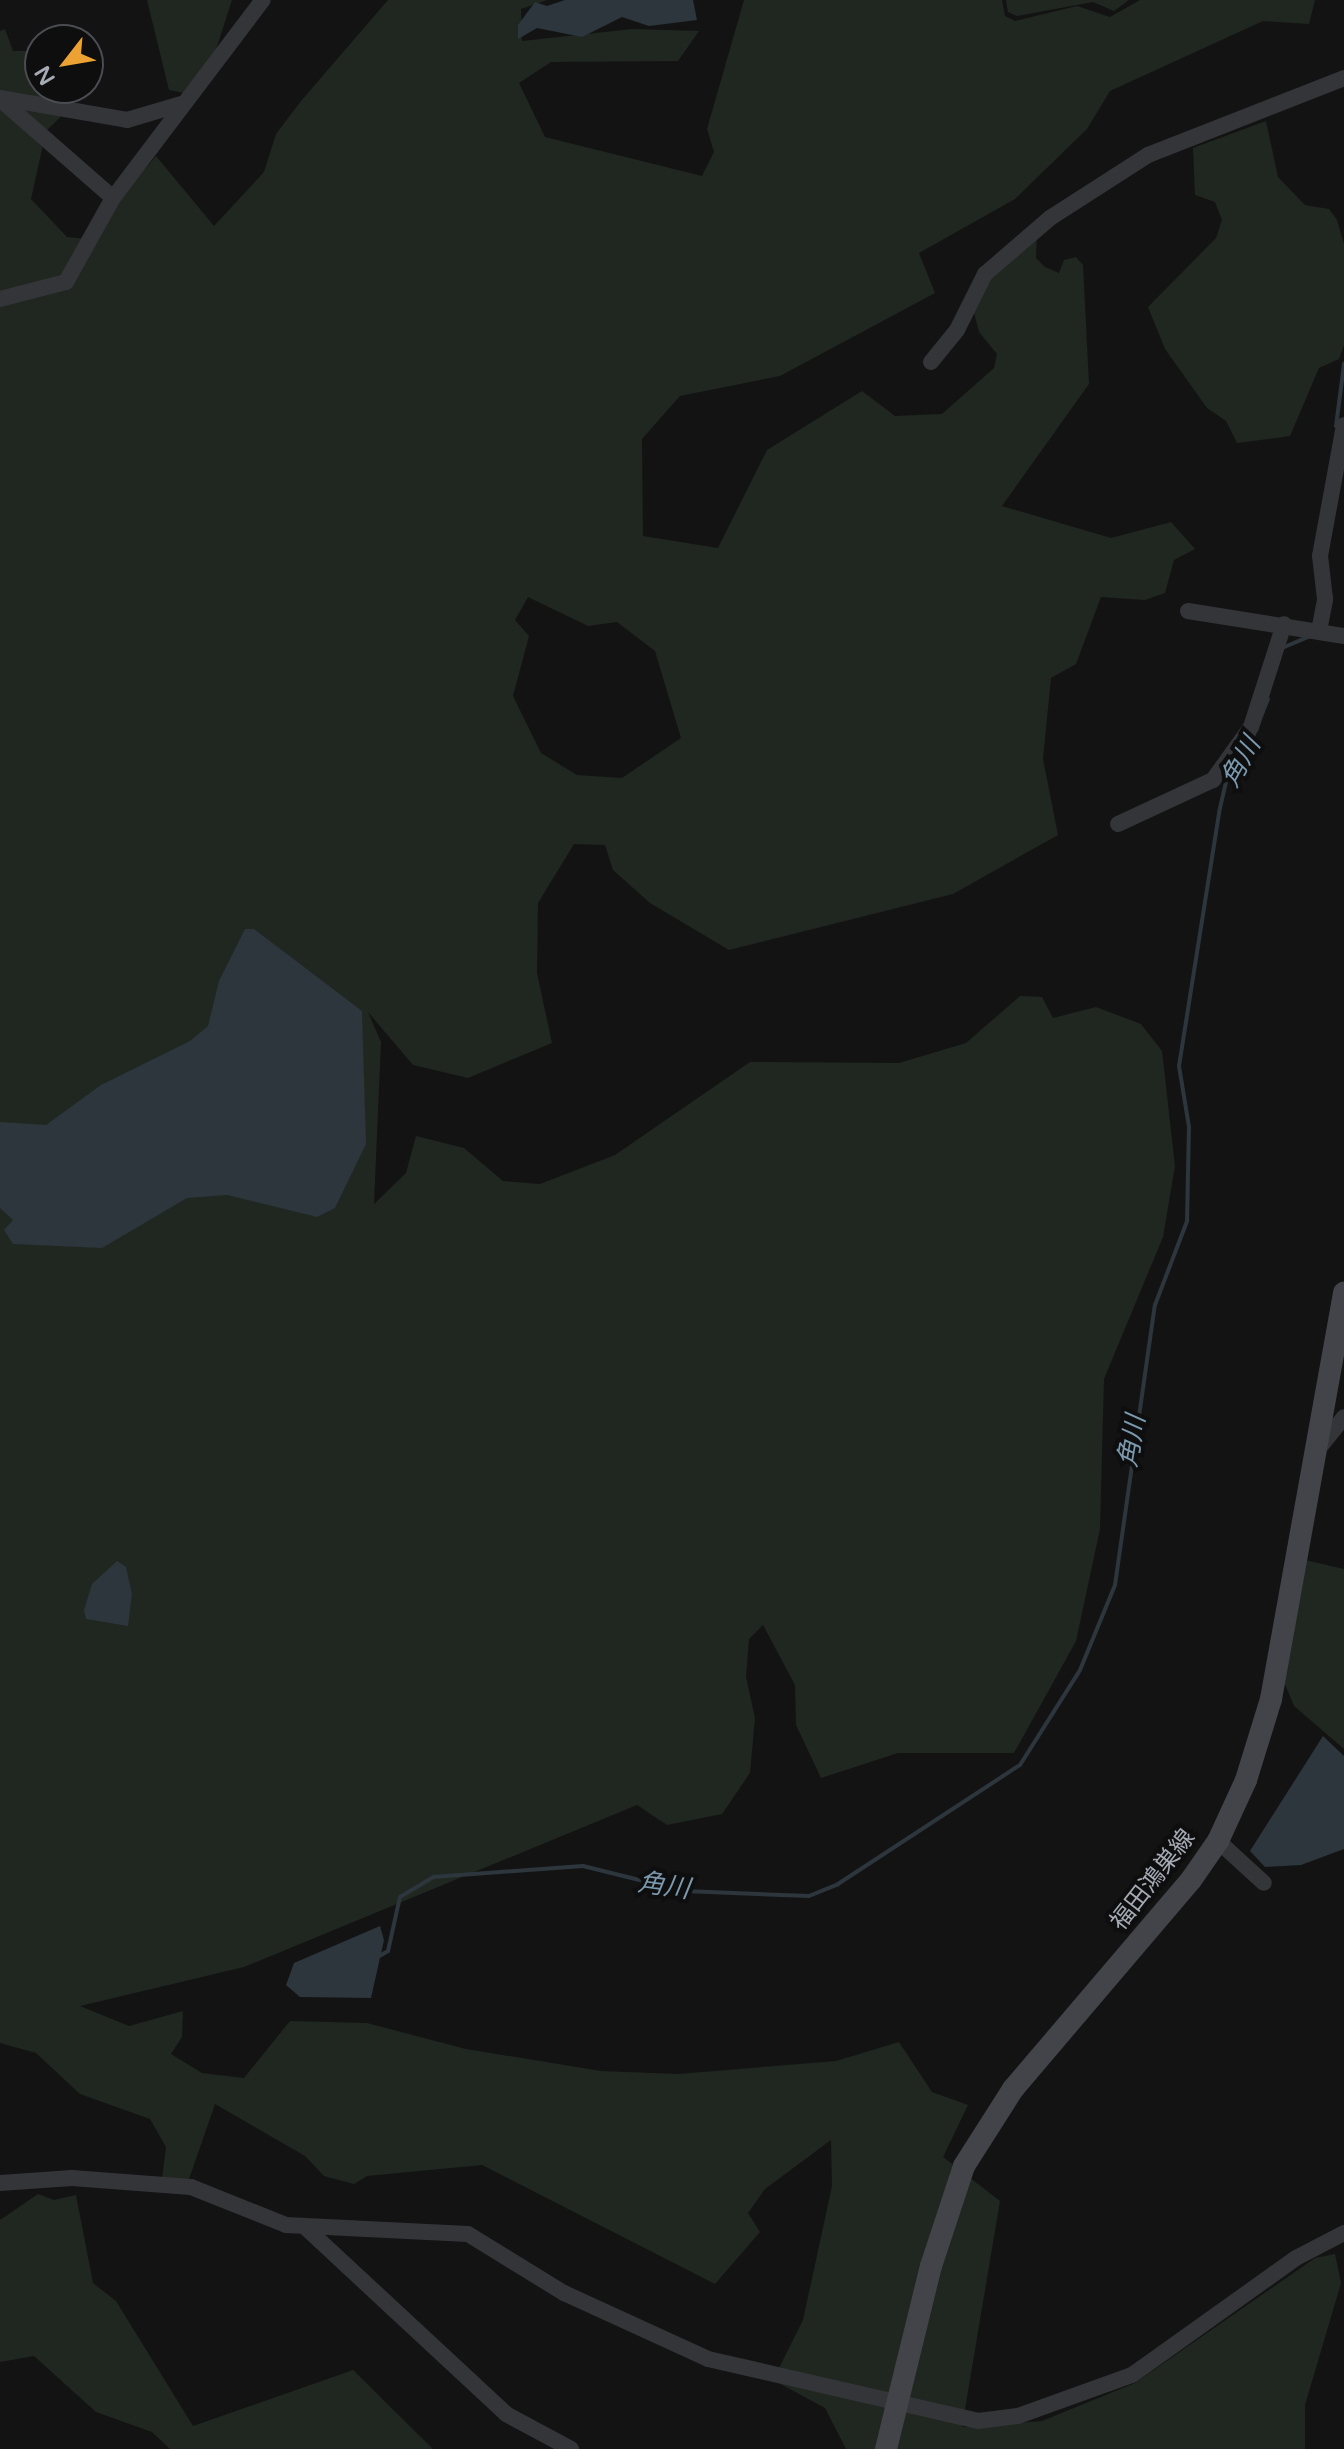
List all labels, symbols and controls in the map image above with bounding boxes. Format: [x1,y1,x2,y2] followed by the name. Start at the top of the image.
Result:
[24,24,104,104] north arrow
[29,61,61,90] text: N
[1215,732,1267,792] water label: 角川
[1112,1413,1152,1469] water label: 角川
[1105,1824,1201,1936] street label: 福田鴻巣線
[636,1867,692,1905] water label: 角川

